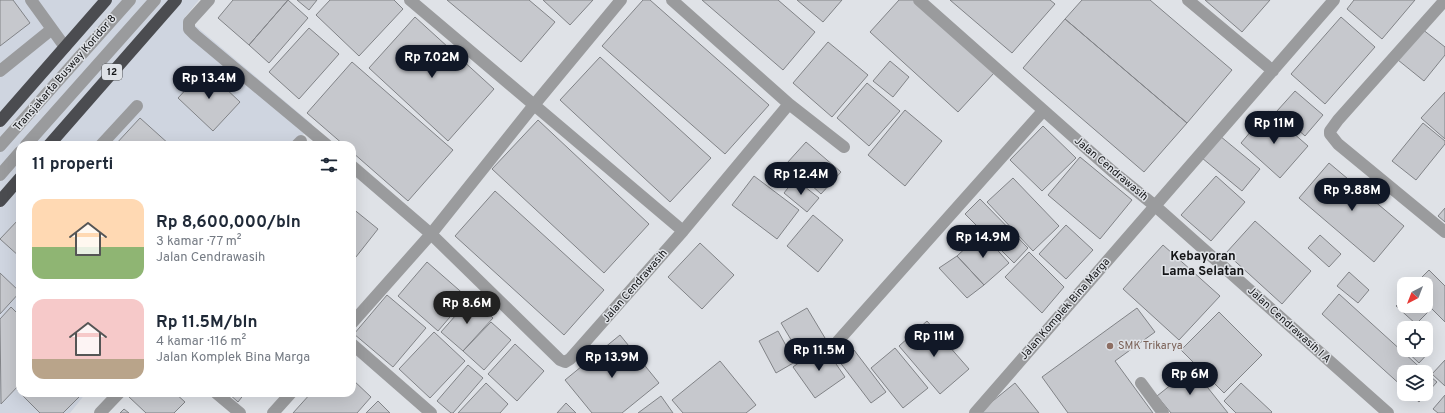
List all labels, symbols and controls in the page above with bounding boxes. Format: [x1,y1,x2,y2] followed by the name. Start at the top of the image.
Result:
[10,12,120,134] street label: Transjakarta Busway Koridor 8
[391,45,473,79] pin: Rp 7.02M
[404,50,460,66] text: Rp 7.02M
[102,64,122,80] road number: 12
[168,66,250,100] pin: Rp 13.4M
[182,71,236,87] text: Rp 13.4M
[1241,111,1307,145] pin: Rp 11M
[1254,116,1294,132] text: Rp 11M
[1071,134,1151,204] street label: Jalan Cendrawasih
[32,154,113,176] text: 11 properti
[318,154,340,176] icon: filters
[760,162,842,196] pin: Rp 12.4M
[774,167,828,183] text: Rp 12.4M
[1311,178,1393,212] pin: Rp 9.88M
[1323,183,1381,199] text: Rp 9.88M
[156,212,301,234] text: Rp 8,600,000/bln
[64,215,112,263] icon: home
[942,225,1024,259] pin: Rp 14.9M
[956,230,1010,246] text: Rp 14.9M
[156,234,241,250] text: 3 kamar · 77 m²
[599,246,671,326] street label: Jalan Cendrawasih
[1162,249,1244,280] district label: Kebayoran Lama Selatan
[156,250,265,266] text: Jalan Cendrawasih
[1017,255,1113,363] street label: Jalan Komplek Bina Marga
[1397,277,1433,313] north arrow
[1397,277,1433,401] map controls
[1244,284,1334,366] street label: Jalan Cendrawasih I A
[430,291,504,325] pin: Rp 8.6M
[442,296,492,312] text: Rp 8.6M
[156,312,257,334] text: Rp 11.5M/bln
[64,315,112,363] icon: home
[1397,321,1433,357] button: locate
[901,324,967,358] pin: Rp 11M
[914,329,954,345] text: Rp 11M
[156,334,246,350] text: 4 kamar · 116 m²
[778,338,860,372] pin: Rp 11.5M
[1118,339,1183,353] place label: SMK Trikarya
[1105,341,1115,351] marker: SMK Trikarya
[793,343,845,359] text: Rp 11.5M
[571,345,653,379] pin: Rp 13.9M
[156,350,310,366] text: Jalan Komplek Bina Marga
[585,350,639,366] text: Rp 13.9M
[1162,362,1218,396] pin: Rp 6M
[1397,365,1433,401] button: layers
[1171,367,1209,383] text: Rp 6M

